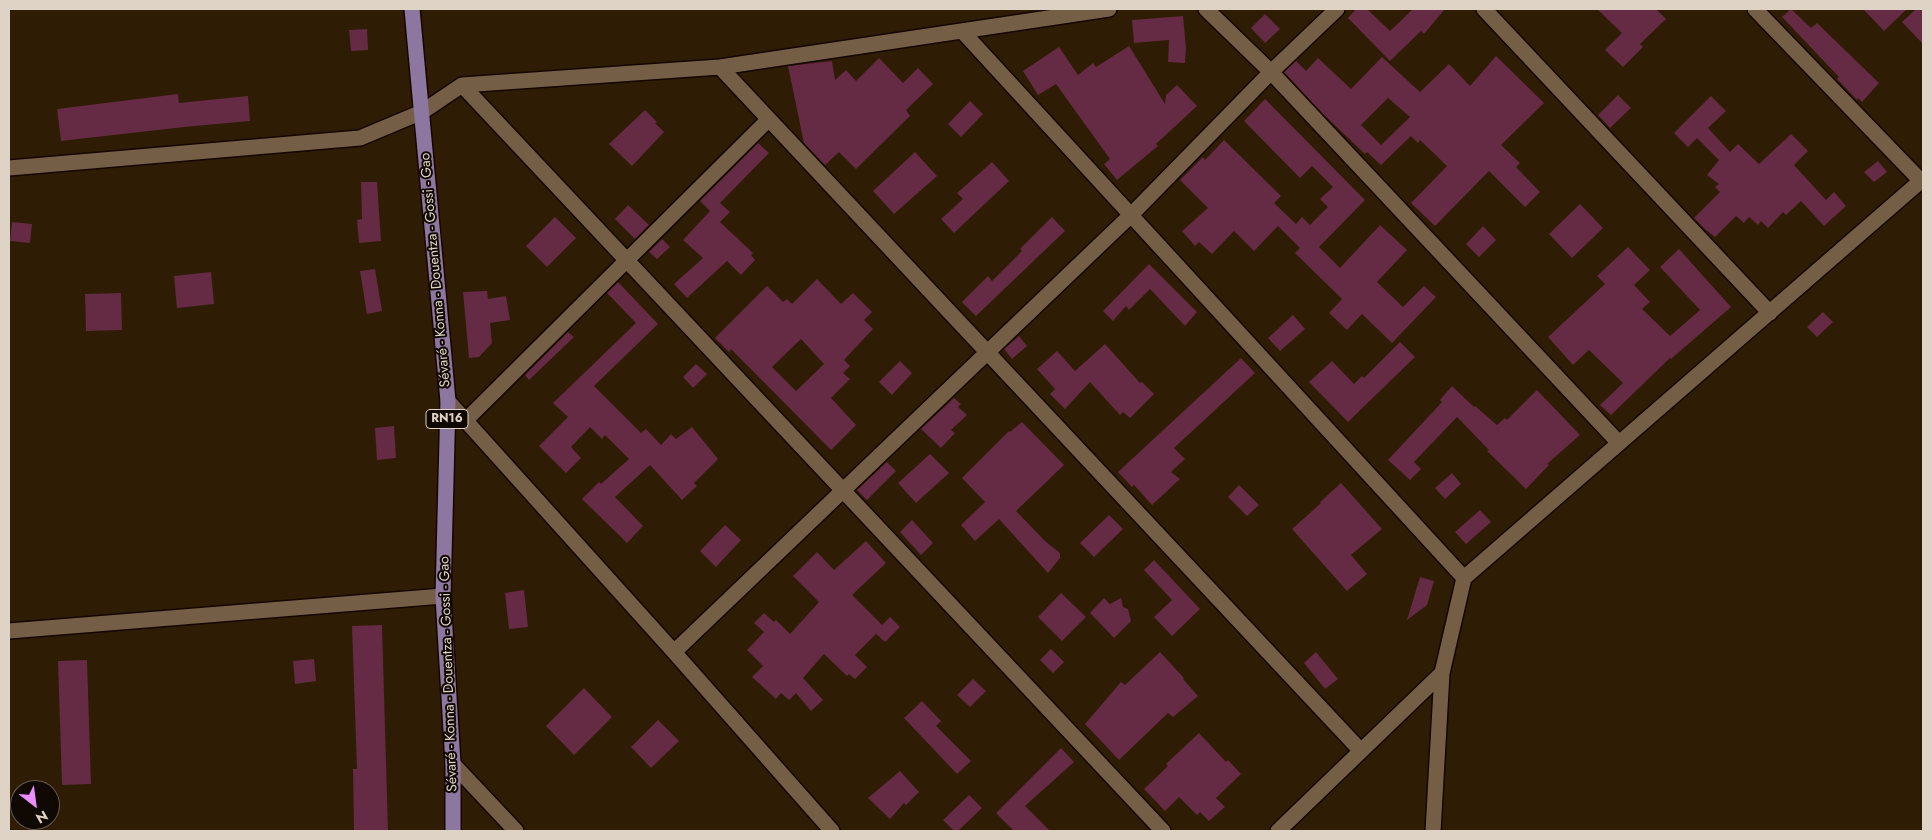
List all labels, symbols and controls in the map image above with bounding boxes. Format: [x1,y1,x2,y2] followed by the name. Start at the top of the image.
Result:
[417,152,455,388] street label: Sévaré - Konna - Douentza - Gossi - Gao
[426,409,468,428] road number: RN16
[436,556,462,792] street label: Sévaré - Konna - Douentza - Gossi - Gao
[10,780,60,830] north arrow
[32,806,52,829] text: N

